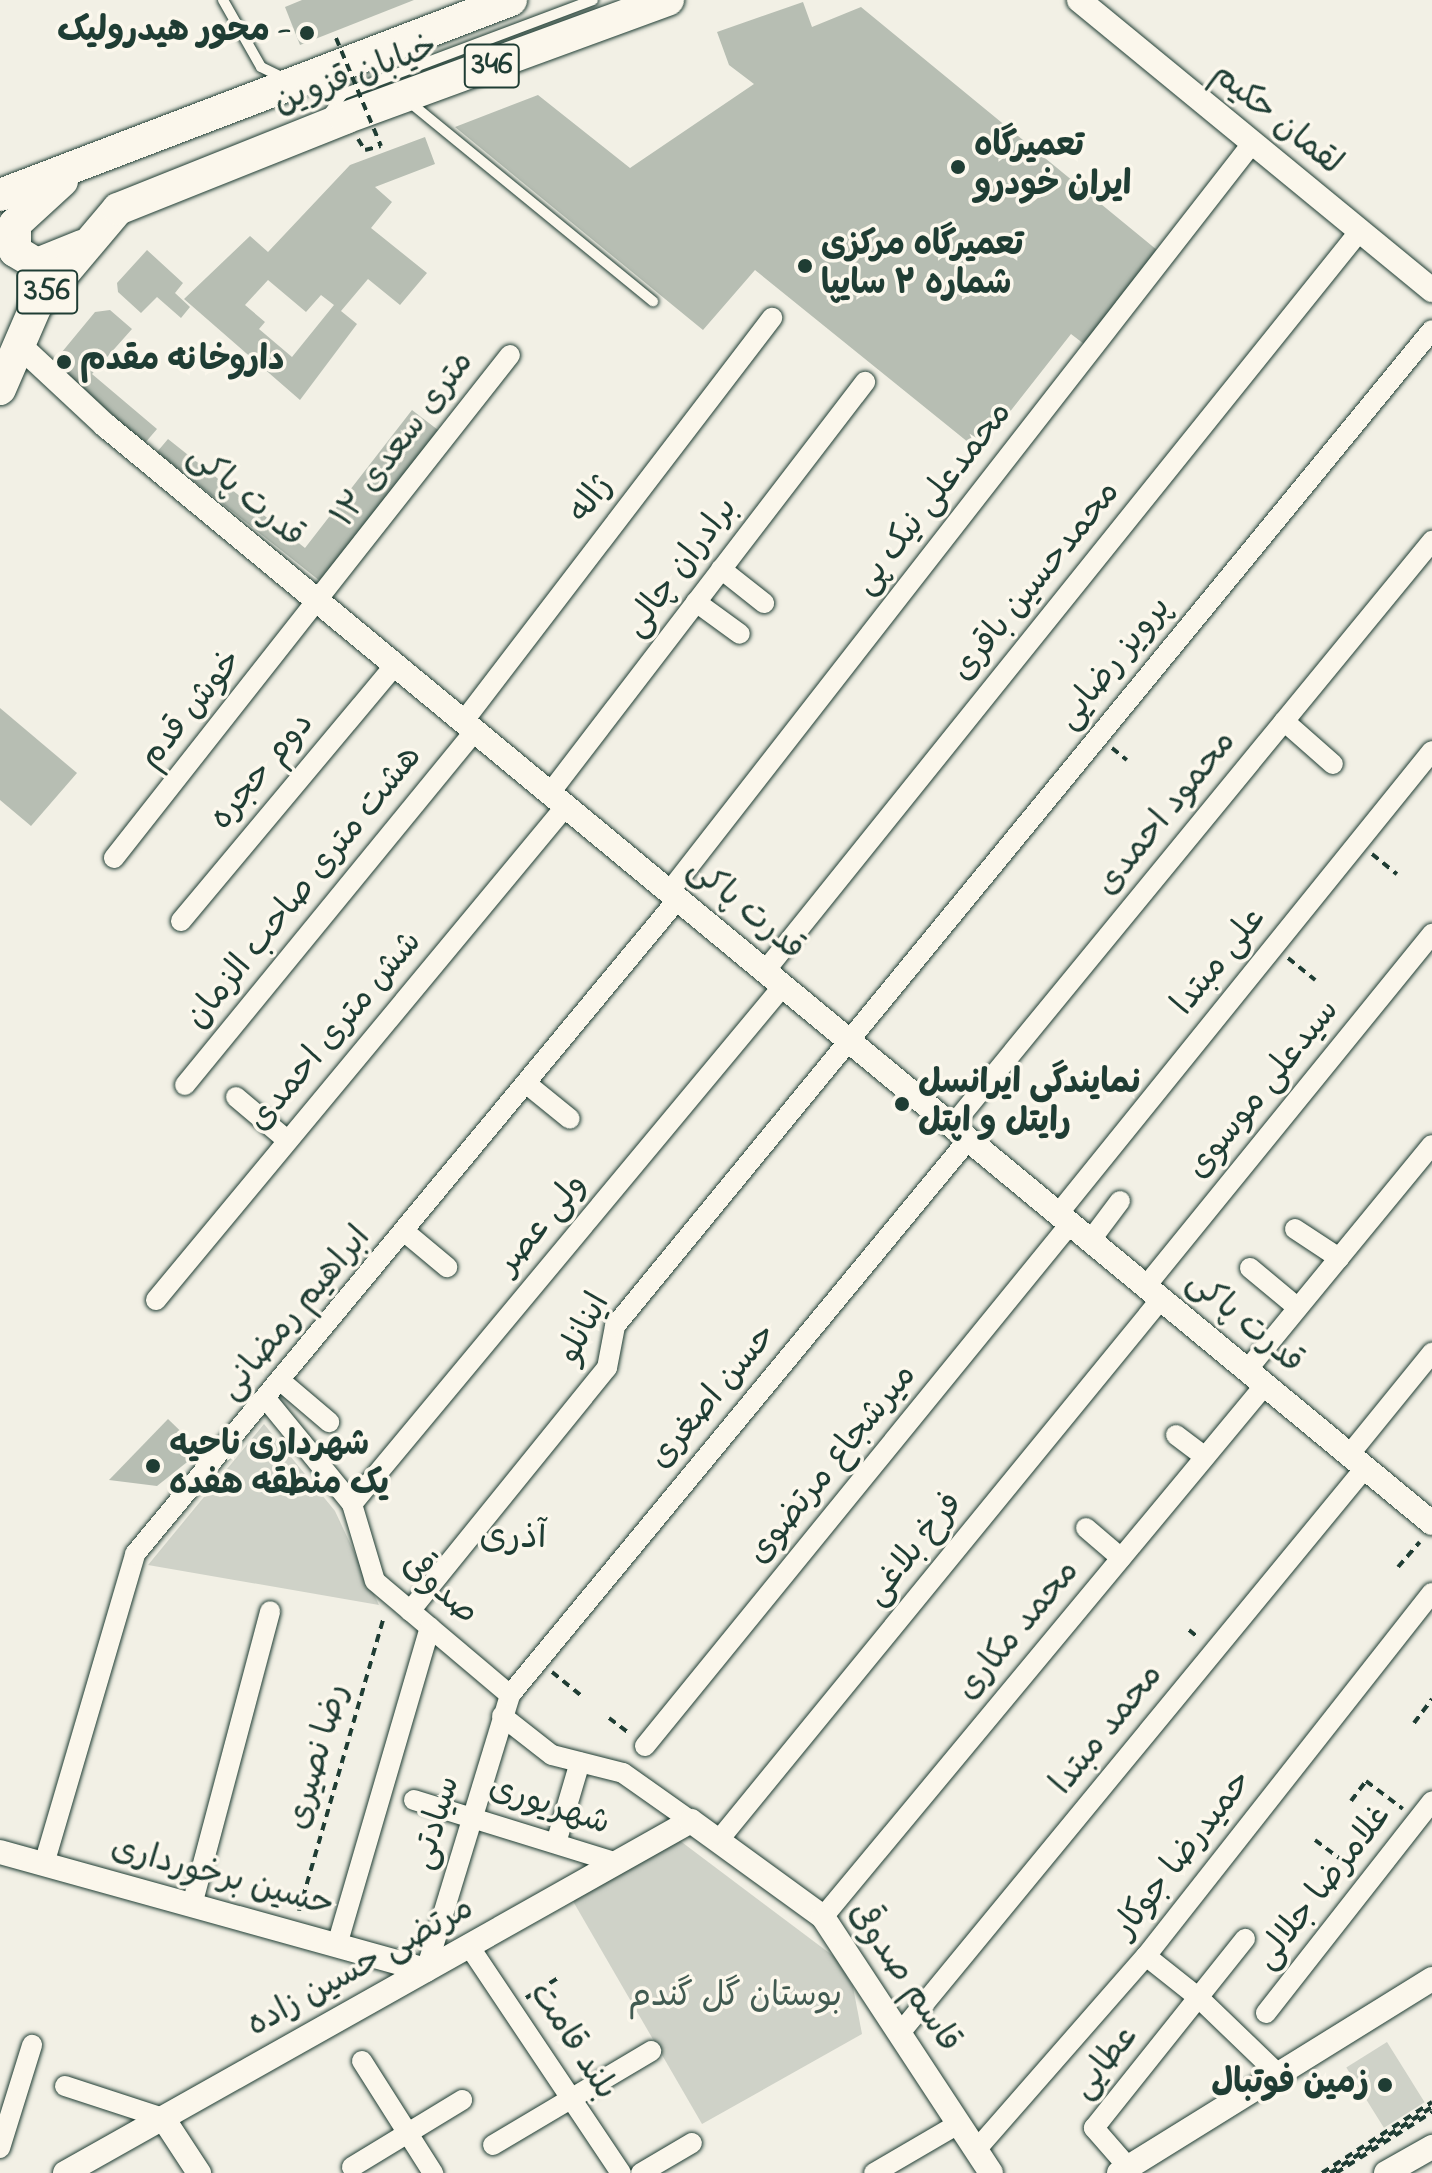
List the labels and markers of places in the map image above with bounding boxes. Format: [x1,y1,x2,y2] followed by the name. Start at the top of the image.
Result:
[57,13,291,53] place label: محور هیدرولیک -
[298,24,316,42] marker: محور هیدرولیک -
[974,127,1132,206] place label: تعمیرگاه ایران خودرو
[949,158,967,176] marker: تعمیرگاه ایران خودرو
[821,226,1024,306] place label: تعمیرگاه مرکزی شماره ۲ سایپا
[796,257,814,275] marker: تعمیرگاه مرکزی شماره ۲ سایپا
[80,342,284,382] place label: داروخانه مقدم
[55,353,73,371] marker: داروخانه مقدم
[918,1064,1140,1144] place label: نمایندگی ایرانسل رایتل و اپتل
[893,1095,911,1113] marker: نمایندگی ایرانسل رایتل و اپتل
[169,1426,389,1506] place label: شهرداری ناحیه یک منطقه هفده
[144,1457,162,1475] marker: شهرداری ناحیه یک منطقه هفده
[1211,2065,1369,2105] place label: زمین فوتبال
[1376,2076,1394,2094] marker: زمین فوتبال

